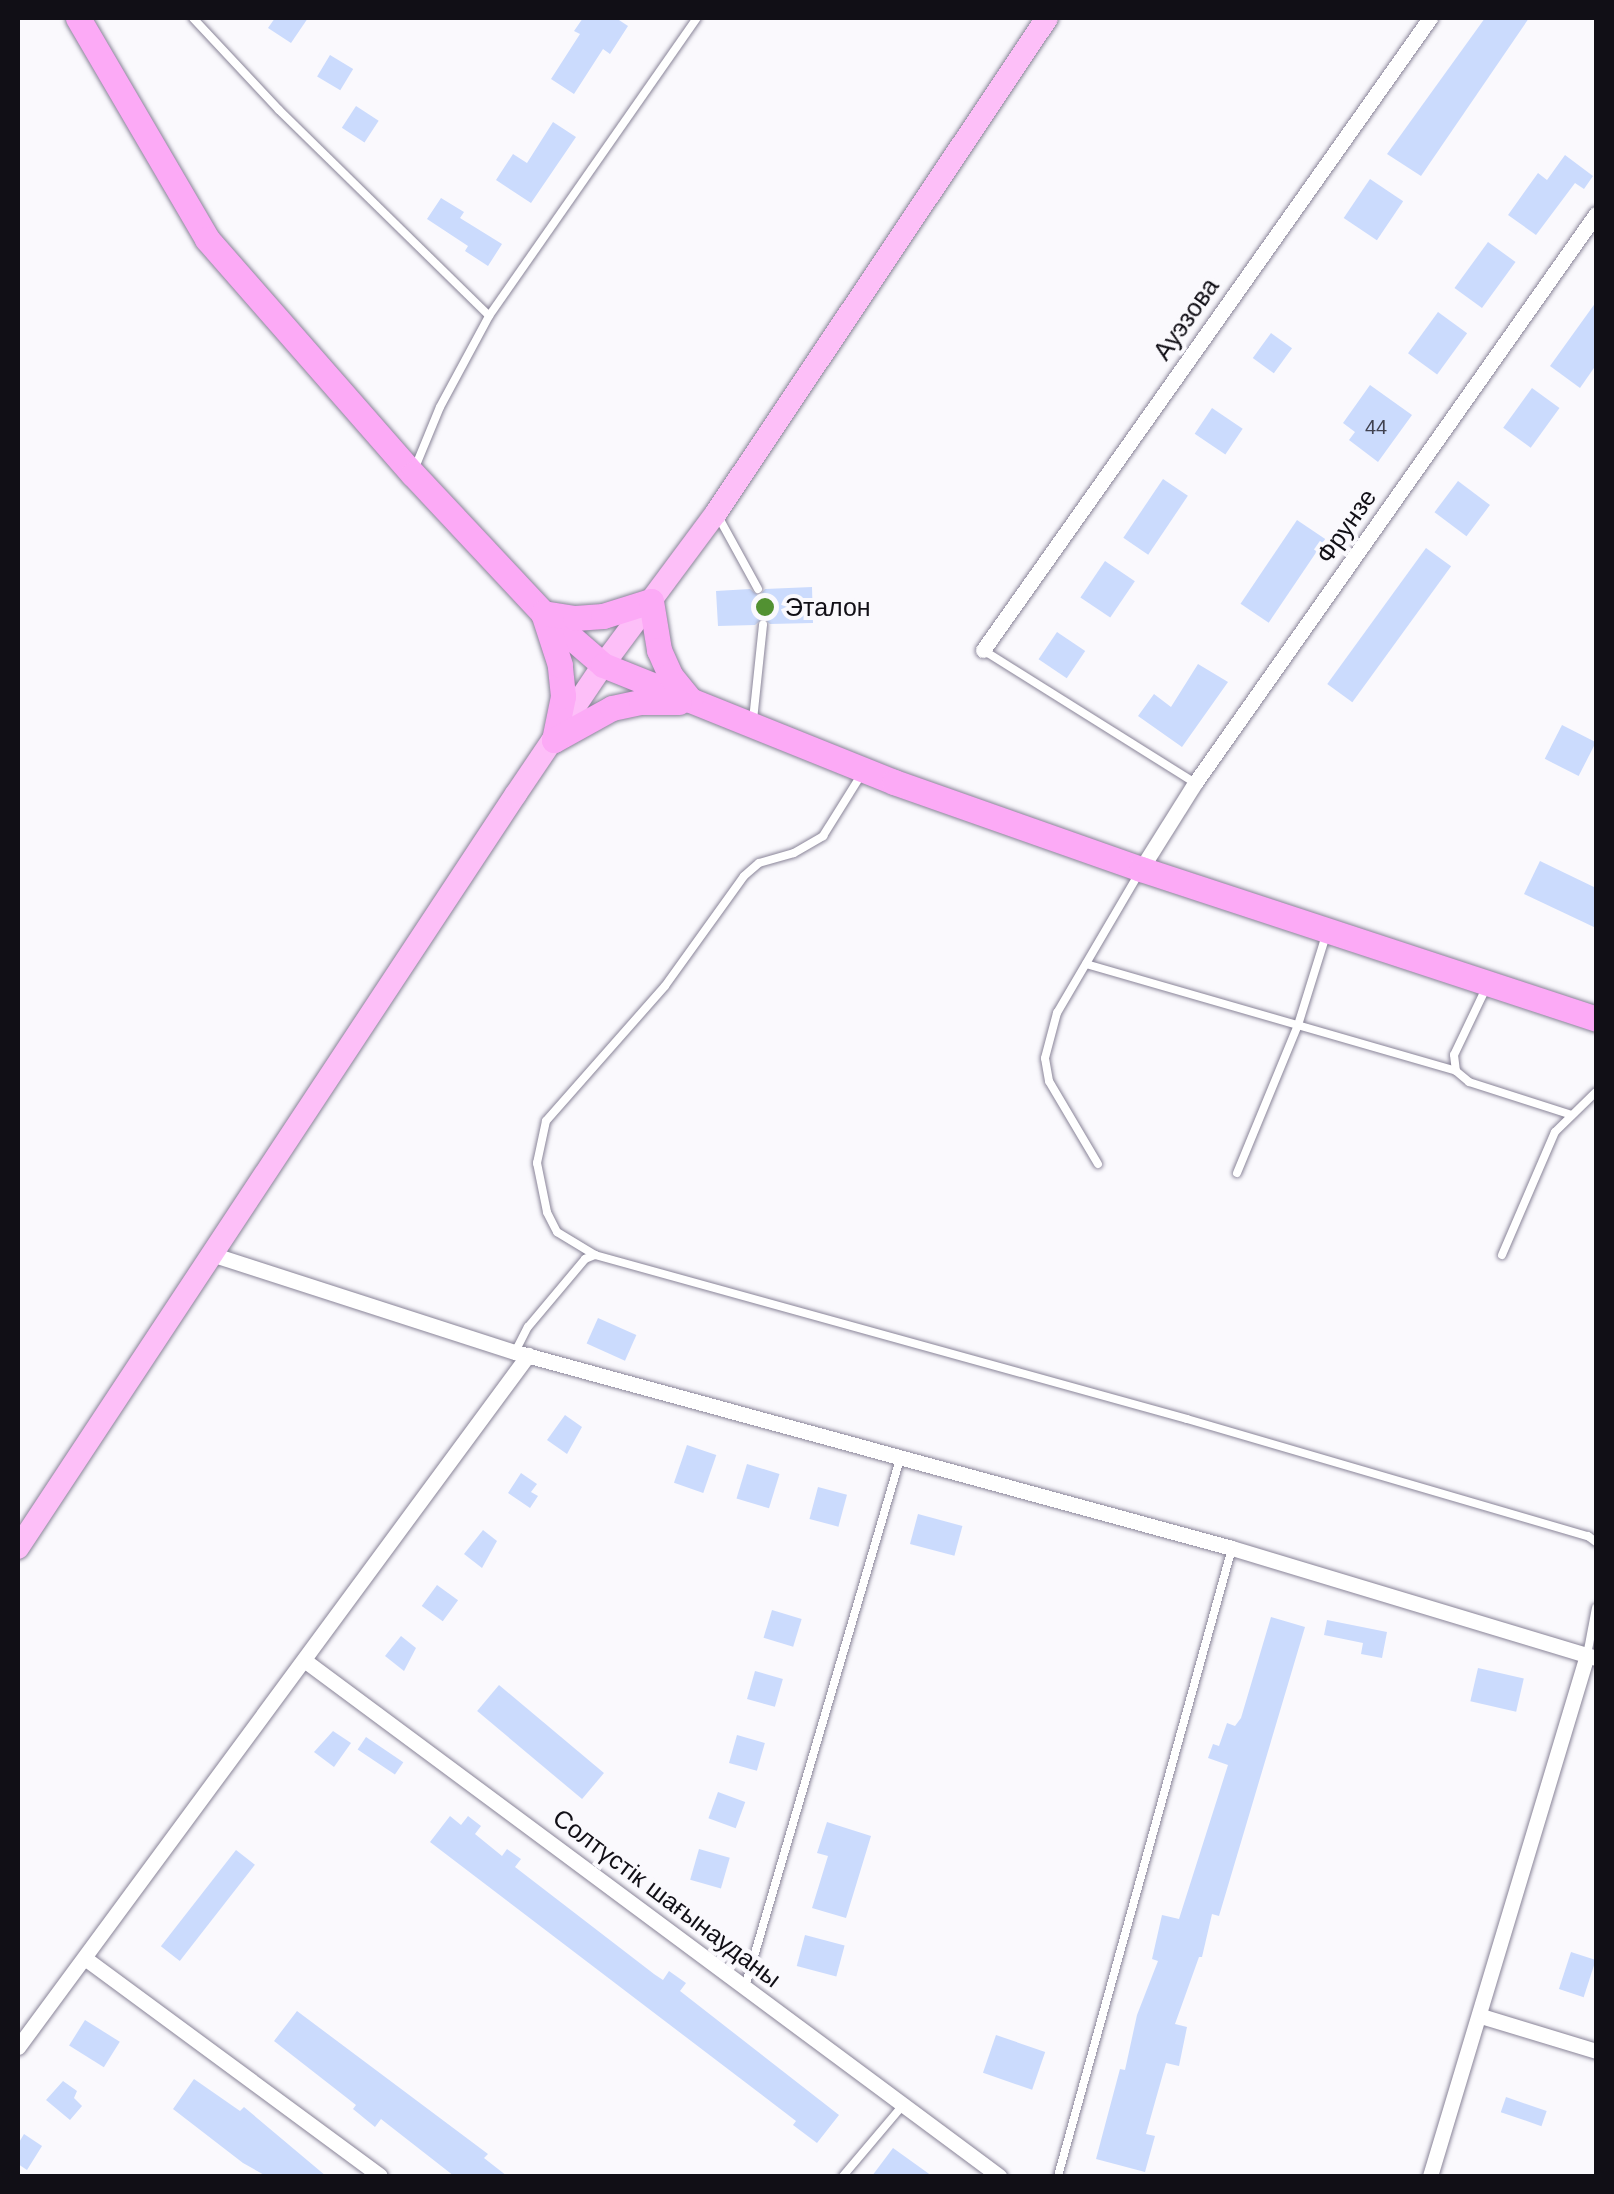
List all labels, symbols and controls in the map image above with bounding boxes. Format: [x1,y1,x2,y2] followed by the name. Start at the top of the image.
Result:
[1147,272,1225,366] street label: Ауэзова
[1365,415,1387,439] house number: 44
[1310,483,1382,569] street label: Фрунзе
[785,592,871,622] place label: Эталон
[754,596,776,618] marker: Эталон
[547,1802,787,1994] street label: Солтүстік шағынауданы

